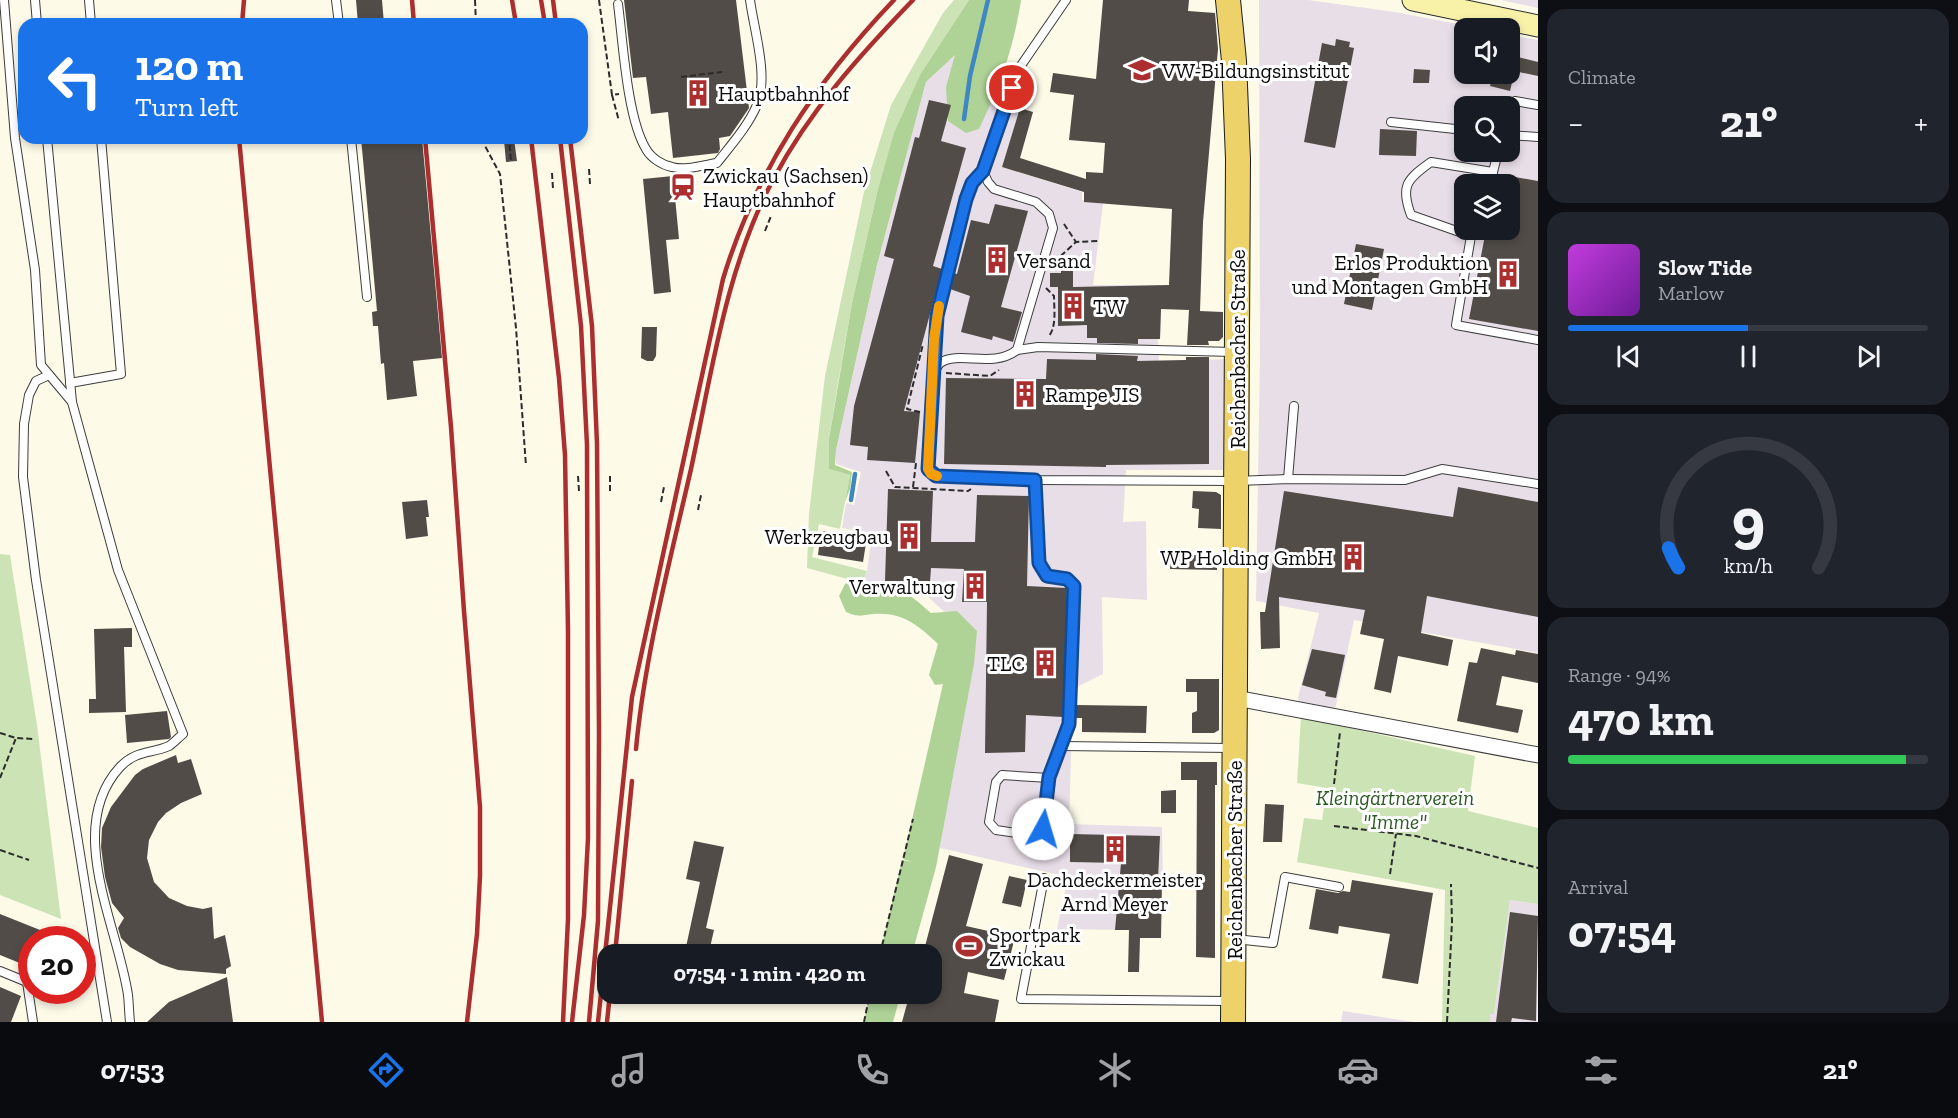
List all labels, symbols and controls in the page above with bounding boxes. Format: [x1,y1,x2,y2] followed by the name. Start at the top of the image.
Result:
[1454,18,1520,240] map controls
[1454,18,1520,84] button: sound
[135,40,243,91] text: 120 m
[36,42,114,120] icon: left
[1127,55,1157,85] school or university icon: VW-Bildungsinstitut
[1161,58,1350,83] place label: VW-Bildungsinstitut
[986,62,1037,113] pin
[1568,65,1636,89] text: Climate
[995,71,1028,104] icon: arrive
[683,78,713,108] building icon: Hauptbahnhof
[718,81,851,106] place label: Hauptbahnhof
[135,91,238,123] text: Turn left
[1720,95,1778,149] text: 21°
[1454,96,1520,162] button: search
[1568,103,1583,142] text: −
[1914,103,1928,142] text: +
[703,163,868,212] place label: Zwickau (Sachsen) Hauptbahnhof
[668,172,698,202] station icon: Zwickau (Sachsen) Hauptbahnhof
[1454,174,1520,240] button: layers
[982,245,1012,275] building icon: Versand
[1016,248,1091,273] place label: Versand
[1225,249,1250,449] street label: Reichenbacher Straße
[1292,250,1488,299] place label: Erlos Produktion und Montagen GmbH
[1658,254,1752,281] text: Slow Tide
[1493,259,1523,289] building icon: Erlos Produktion und Montagen GmbH
[1658,281,1724,305] text: Marlow
[1058,291,1088,321] building icon: TW
[1093,294,1126,319] place label: TW
[1612,340,1645,373] icon: previous
[1732,340,1765,373] icon: pause
[1852,340,1885,373] icon: next
[1010,379,1040,409] building icon: Rampe JIS
[1045,382,1140,407] place label: Rampe JIS
[1731,483,1765,558] text: 9
[894,521,924,551] building icon: Werkzeugbau
[765,524,889,549] place label: Werkzeugbau
[1338,542,1368,572] building icon: WP Holding GmbH
[1160,545,1333,570] place label: WP Holding GmbH
[1724,553,1772,578] text: km/h
[960,571,990,601] building icon: Verwaltung
[848,574,955,599] place label: Verwaltung
[1030,648,1060,678] building icon: TLC
[987,651,1025,676] place label: TLC
[1568,663,1670,687] text: Range · 94%
[1568,693,1714,747] text: 470 km
[1222,760,1247,960] street label: Reichenbacher Straße
[1316,785,1474,834] park label: Kleingärtnerverein "Imme"
[1011,797,1075,861] position arrow
[1100,834,1130,864] building icon: Dachdeckermeister Arnd Meyer
[1027,867,1203,916] place label: Dachdeckermeister Arnd Meyer
[1568,875,1628,899] text: Arrival
[1568,905,1677,959] text: 07:54
[989,922,1081,971] place label: Sportpark Zwickau
[18,926,96,1004] speed limit sign: 20
[954,931,984,961] sports icon: Sportpark Zwickau
[674,960,865,987] text: 07:54 · 1 min · 420 m
[365,1049,407,1091] icon: directions
[608,1049,650,1091] icon: music
[851,1049,893,1091] icon: phone
[1094,1049,1136,1091] icon: climate
[1337,1049,1379,1091] icon: car
[1580,1049,1622,1091] icon: filters
[100,1054,165,1086] text: 07:53
[1823,1054,1857,1086] text: 21°

